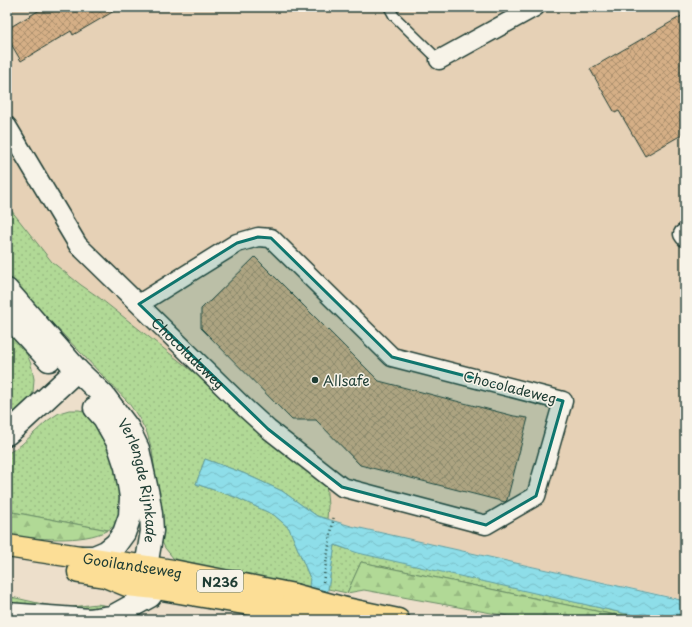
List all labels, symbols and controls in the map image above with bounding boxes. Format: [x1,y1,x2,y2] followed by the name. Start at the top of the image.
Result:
[147,312,230,394] street label: Chocoladeweg
[461,365,559,409] street label: Chocoladeweg
[323,370,370,391] place label: Allsafe
[310,375,320,385] marker: Allsafe
[113,413,163,545] street label: Verlengde Rijnkade
[81,547,184,583] street label: Gooilandseweg
[197,570,243,592] road number: N236

